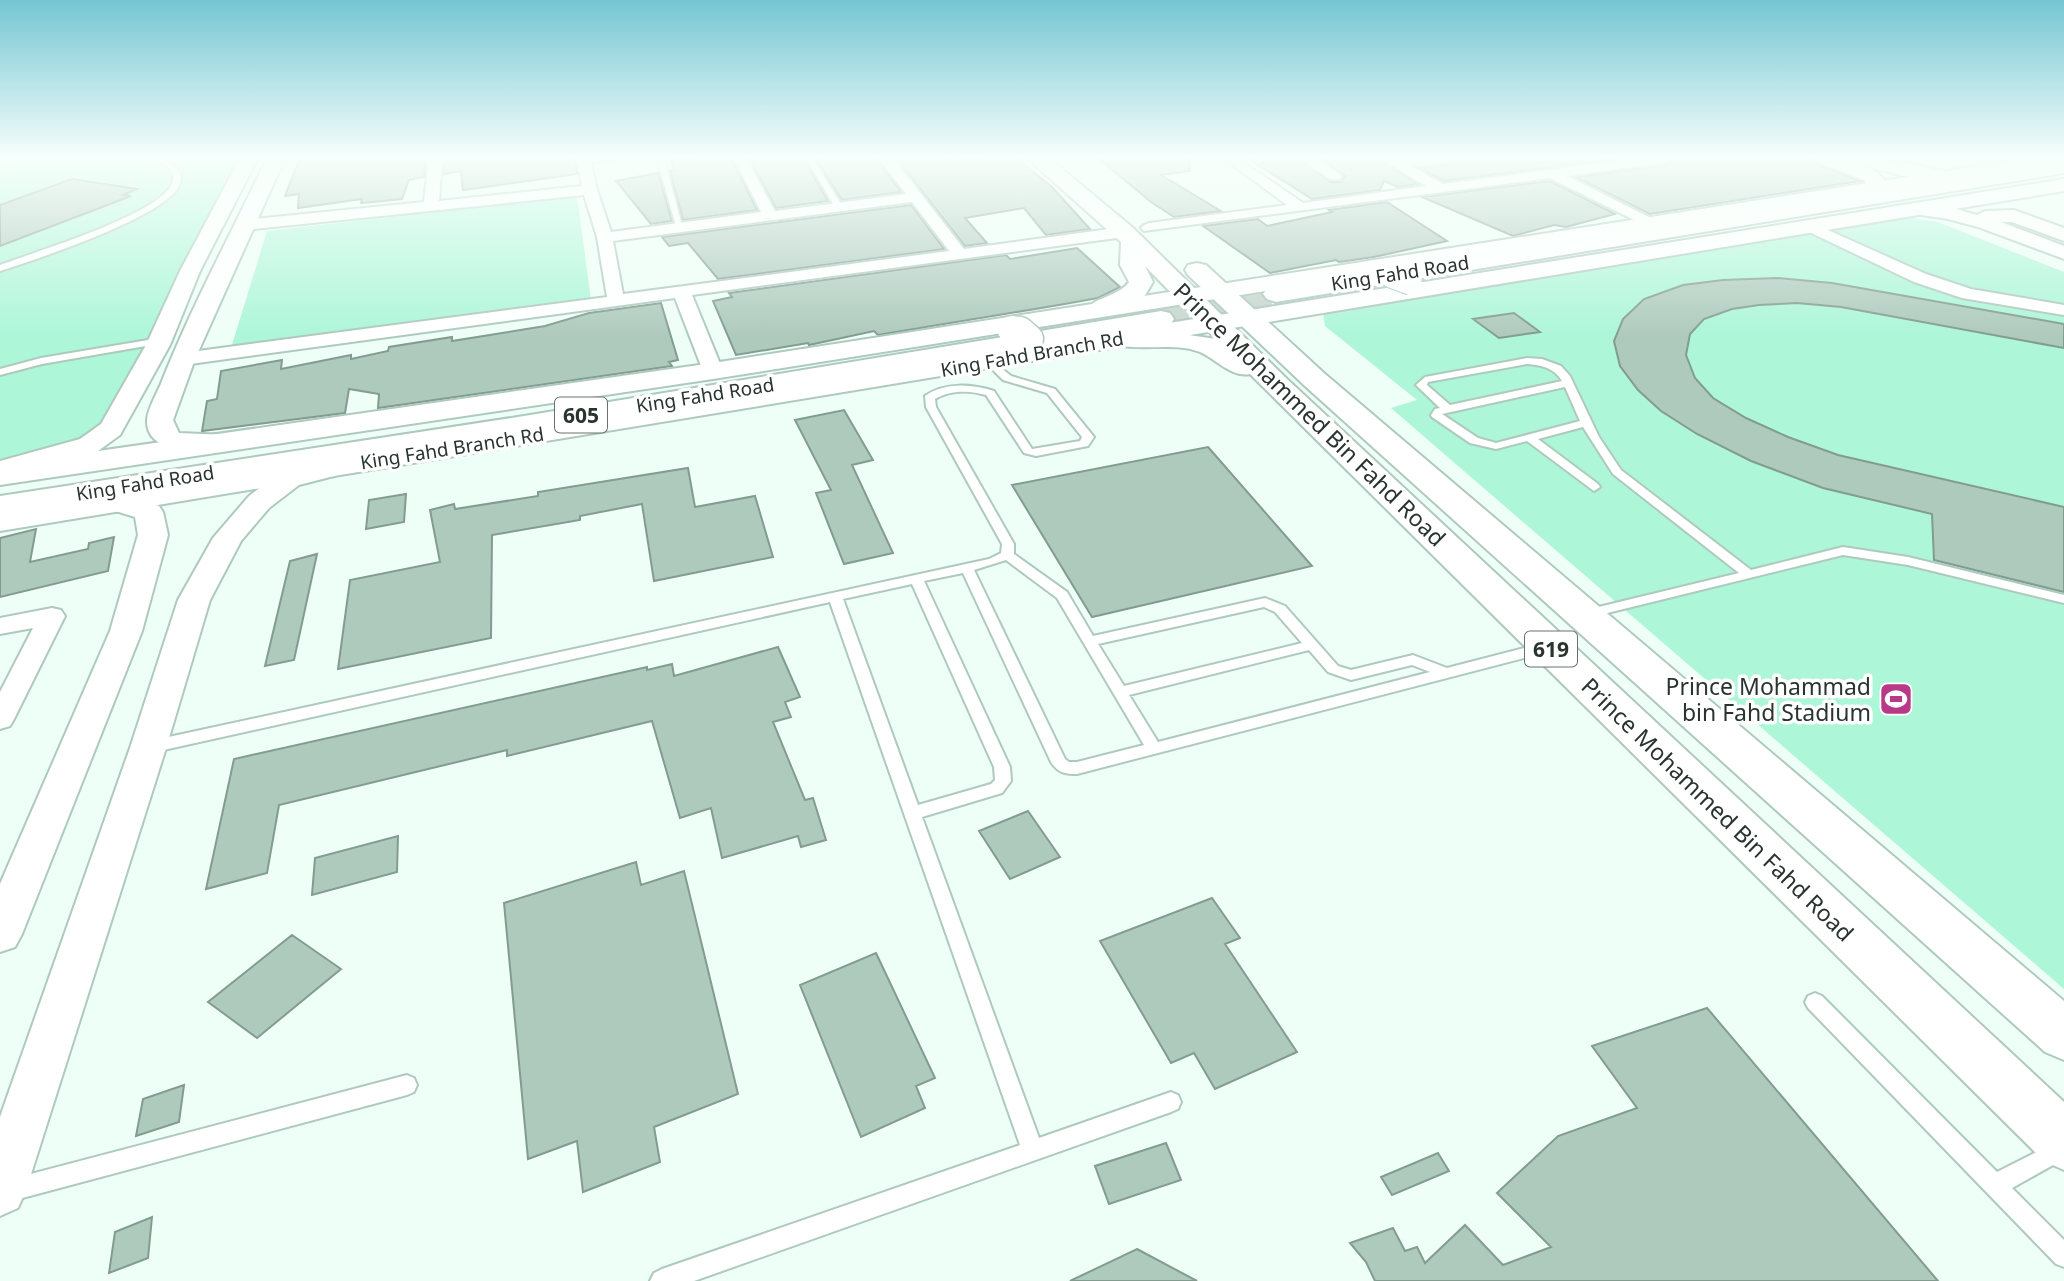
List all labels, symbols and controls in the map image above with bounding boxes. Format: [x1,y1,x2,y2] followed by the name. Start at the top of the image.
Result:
[1329,249,1471,297] street label: King Fahd Road
[1167,275,1453,553] street label: Prince Mohammed Bin Fahd Road
[938,325,1126,383] street label: King Fahd Branch Rd
[634,371,776,419] street label: King Fahd Road
[555,398,607,432] road number: 605
[358,421,546,475] street label: King Fahd Branch Rd
[74,459,216,507] street label: King Fahd Road
[1525,632,1577,666] road number: 619
[1575,670,1861,948] street label: Prince Mohammed Bin Fahd Road
[1665,670,1871,728] place label: Prince Mohammad bin Fahd Stadium
[1877,680,1915,718] sports icon: Prince Mohammad bin Fahd Stadium

